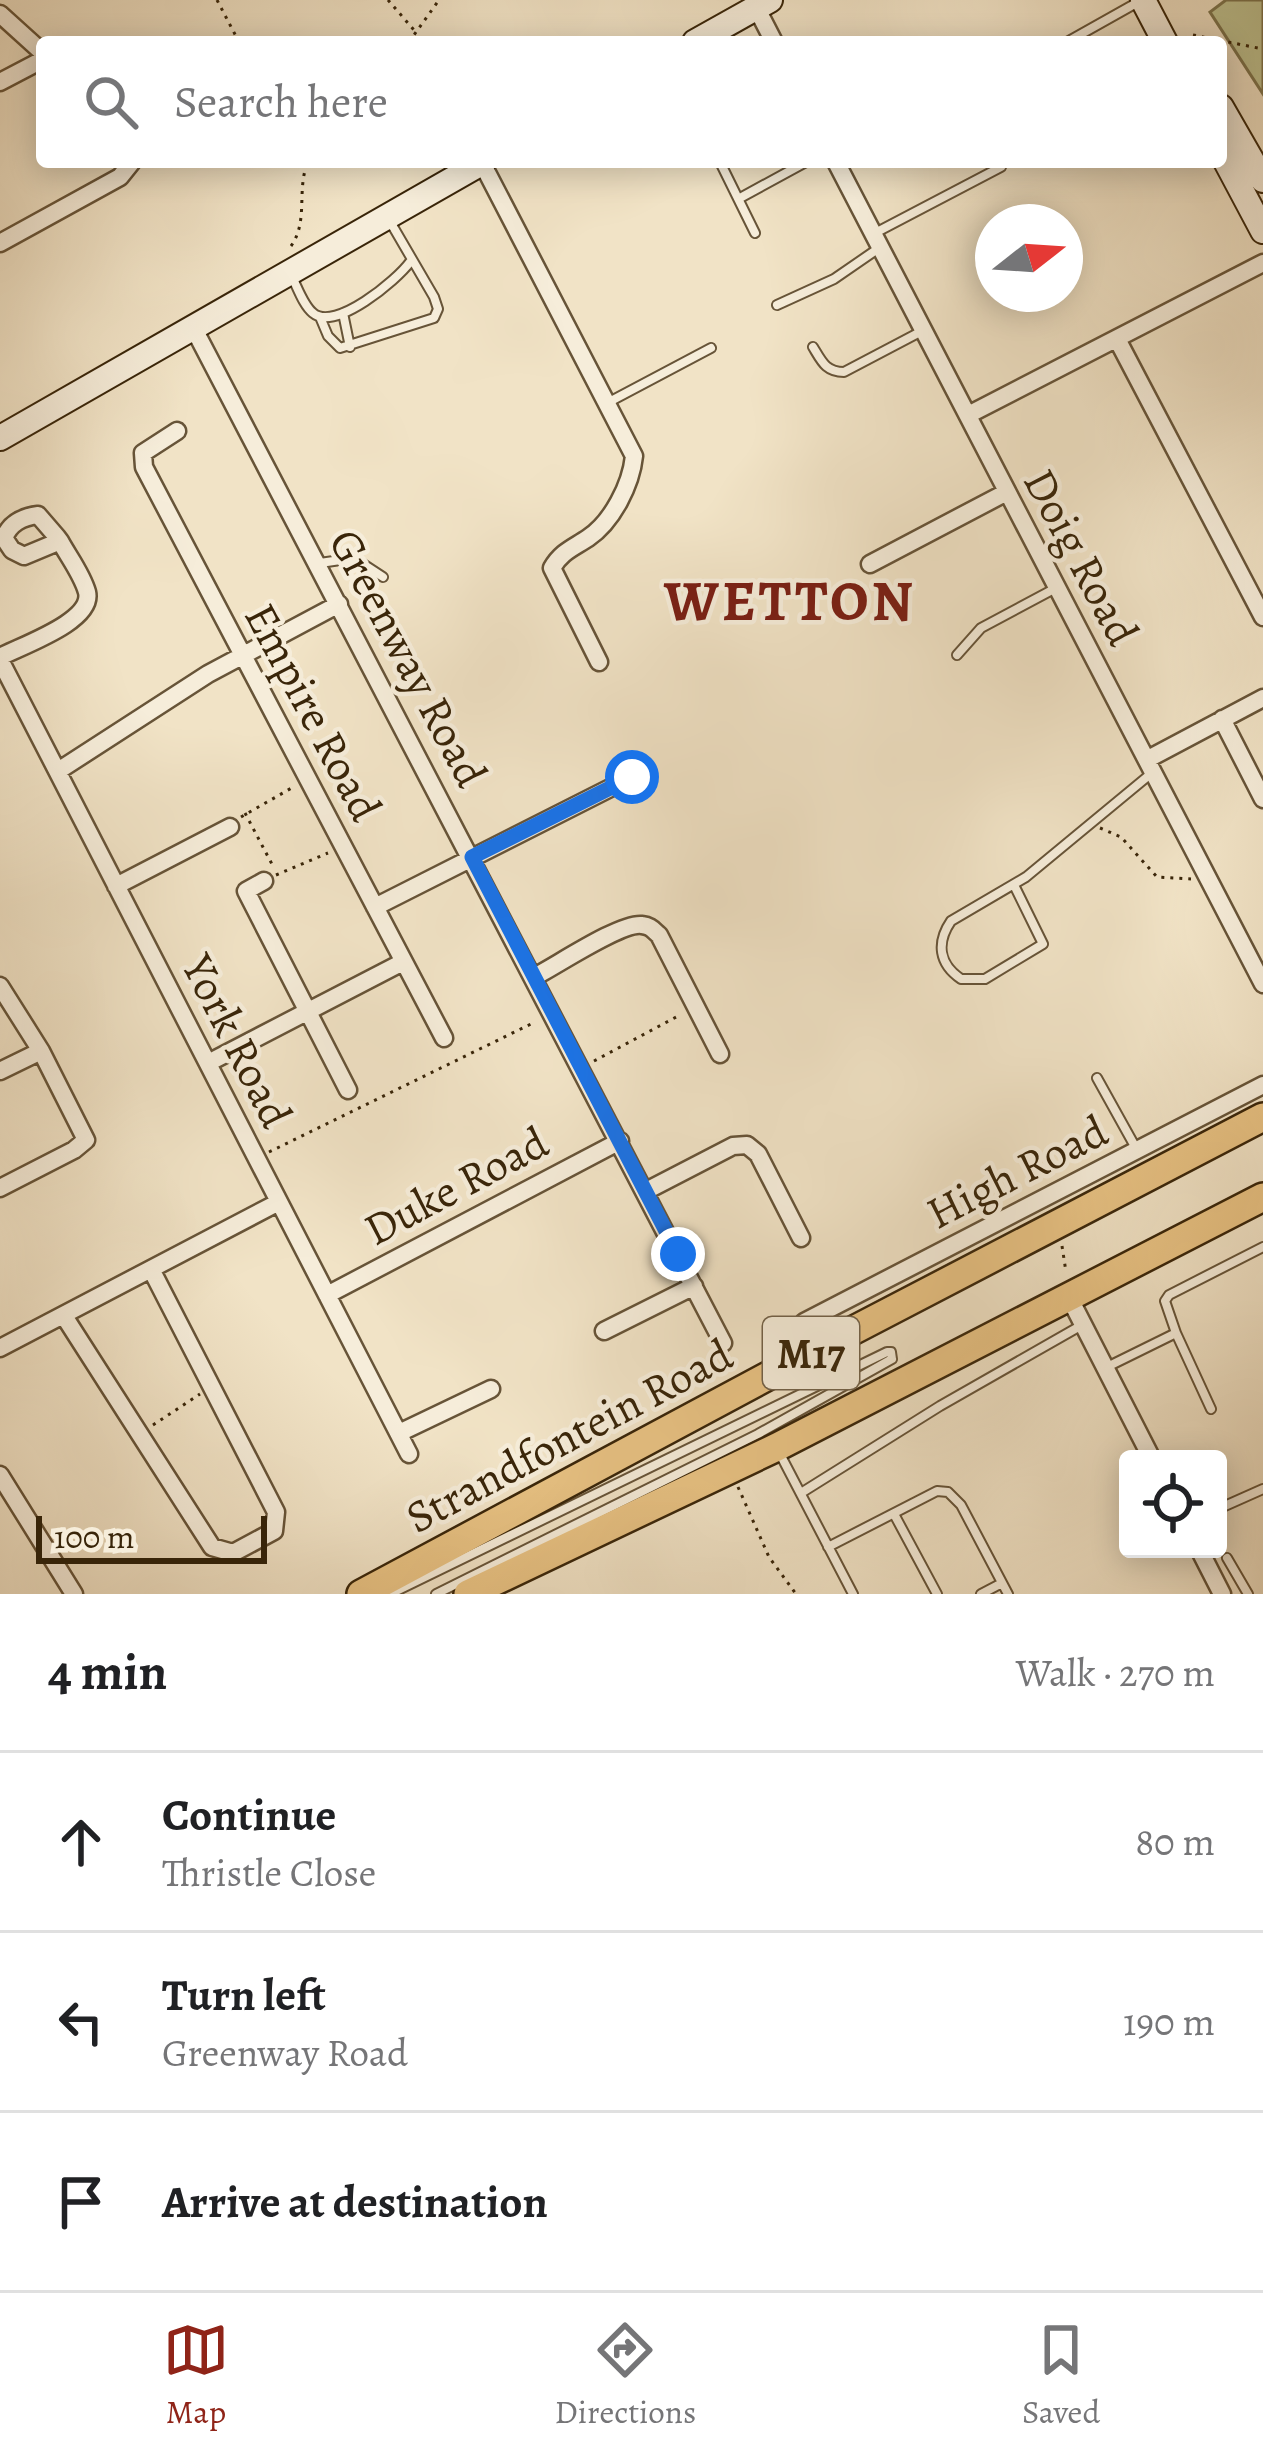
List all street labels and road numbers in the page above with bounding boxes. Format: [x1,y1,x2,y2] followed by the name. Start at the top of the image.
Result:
[1009,458,1154,657] street label: Doig Road
[314,518,502,799] street label: Greenway Road
[230,592,397,833] street label: Empire Road
[166,943,307,1139] street label: York Road
[916,1100,1119,1244] street label: High Road
[353,1111,560,1260] street label: Duke Road
[763,1317,859,1389] road number: M17
[395,1323,744,1548] street label: Strandfontein Road

